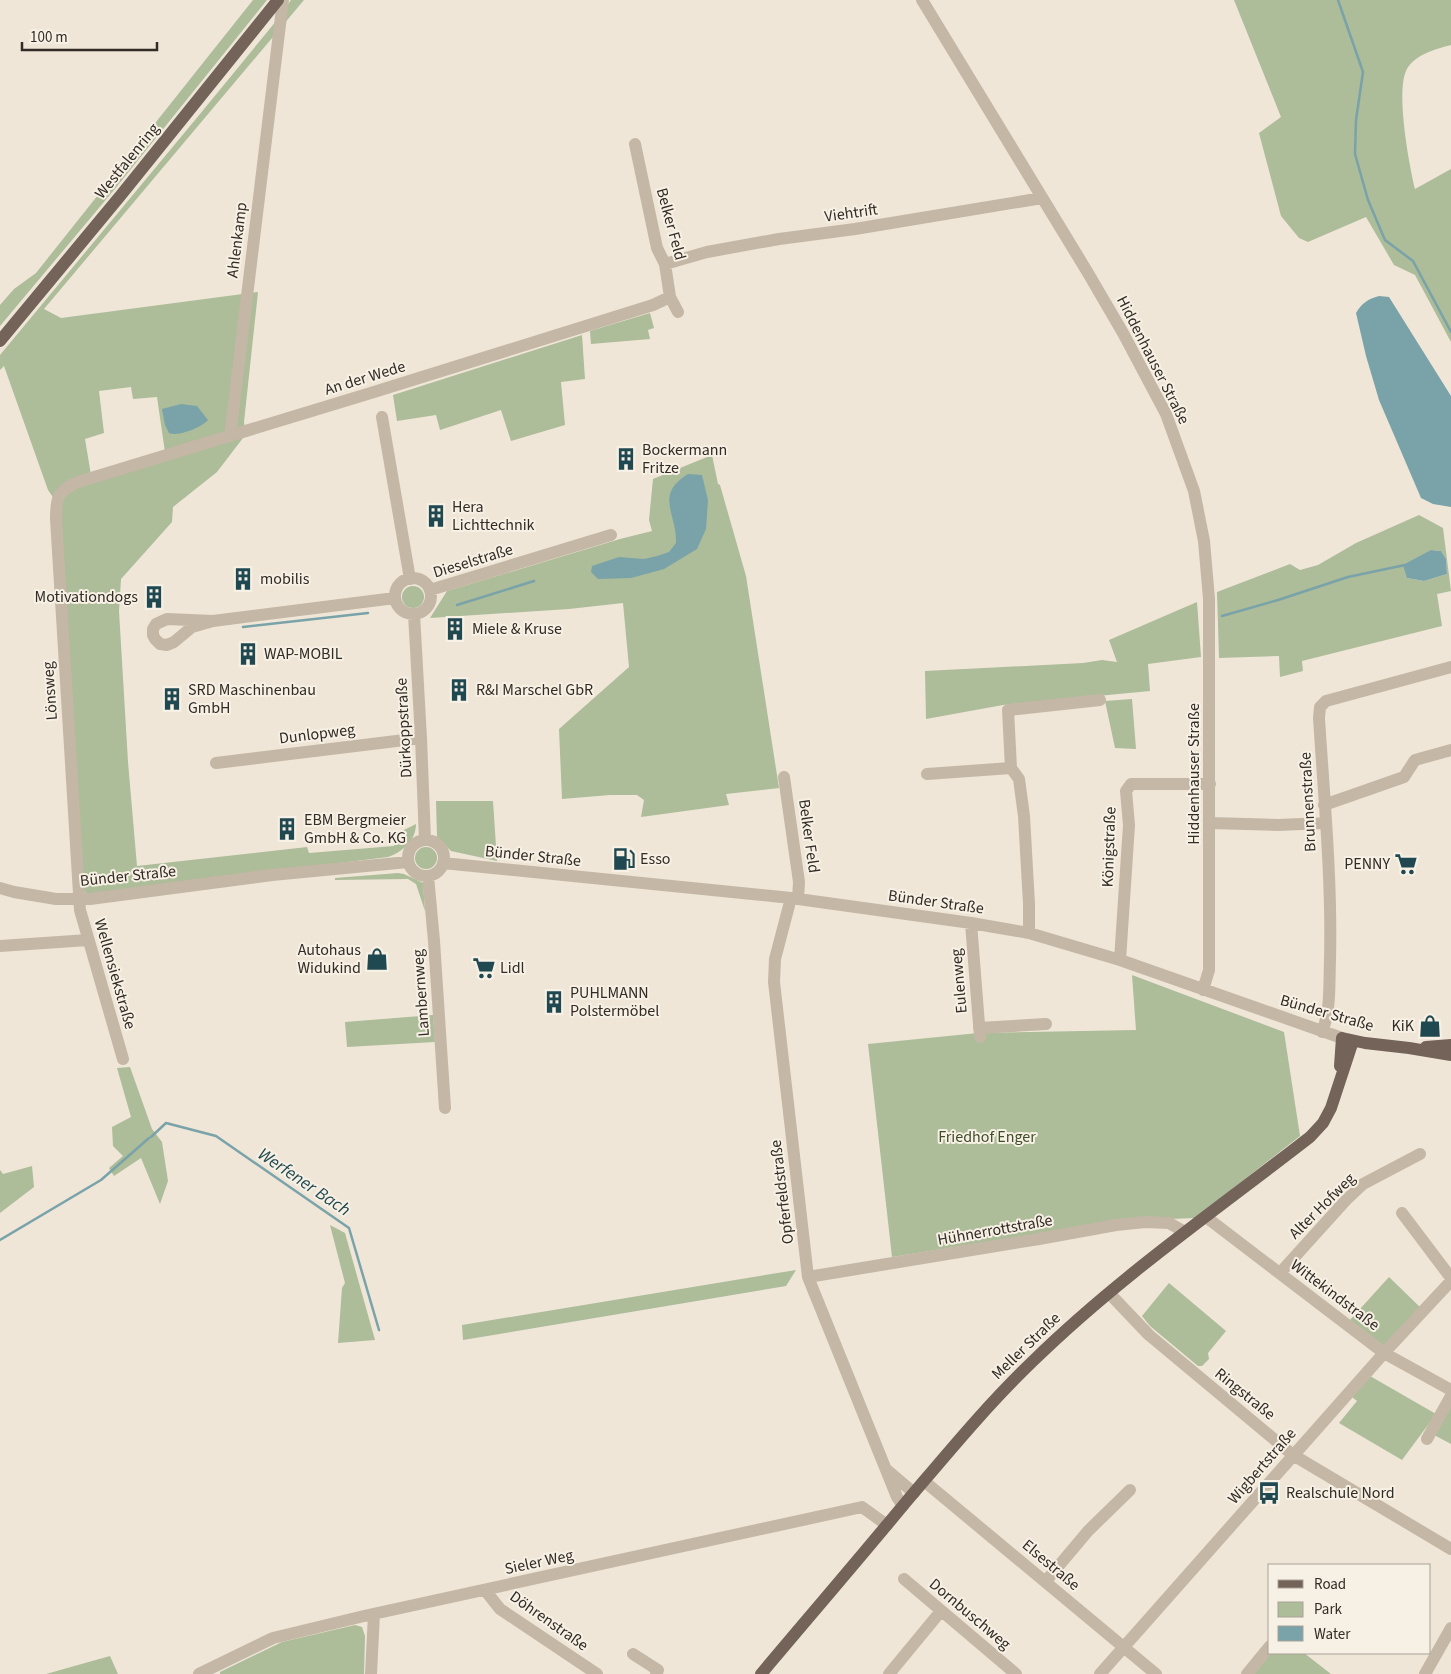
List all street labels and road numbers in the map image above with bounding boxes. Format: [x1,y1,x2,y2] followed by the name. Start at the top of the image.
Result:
[90,118,164,204] street label: Westfalenring
[651,185,691,263] street label: Belker Feld
[823,198,879,228] street label: Viehtrift
[221,201,253,279] street label: Ahlenkamp
[1111,292,1195,428] street label: Hiddenhauser Straße
[322,355,408,401] street label: An der Wede
[430,538,516,584] street label: Dieselstraße
[37,661,63,721] street label: Lönsweg
[390,677,418,779] street label: Dürkoppstraße
[1183,703,1205,845] street label: Hiddenhauser Straße
[278,718,356,750] street label: Dunlopweg
[1294,751,1322,853] street label: Brunnenstraße
[793,798,825,874] street label: Belker Feld
[1097,806,1121,888] street label: Königstraße
[484,840,582,872] street label: Bünder Straße
[79,860,177,892] street label: Bünder Straße
[887,884,985,920] street label: Bünder Straße
[89,916,141,1032] street label: Wellensiekstraße
[945,948,973,1014] street label: Eulenweg
[407,949,435,1037] street label: Lambernweg
[1278,989,1376,1037] street label: Bünder Straße
[765,1138,799,1245] street label: Opferfeldstraße
[1284,1168,1360,1244] street label: Alter Hofweg
[936,1209,1054,1251] street label: Hühnerrottstraße
[1286,1254,1384,1336] street label: Wittekindstraße
[987,1307,1065,1385] street label: Meller Straße
[1210,1363,1280,1425] street label: Ringstraße
[1223,1423,1301,1509] street label: Wigbertstraße
[1017,1534,1085,1596] street label: Elsestraße
[503,1544,575,1580] street label: Sieler Weg
[924,1573,1016,1655] street label: Dornbuschweg
[505,1586,593,1656] street label: Döhrenstraße

